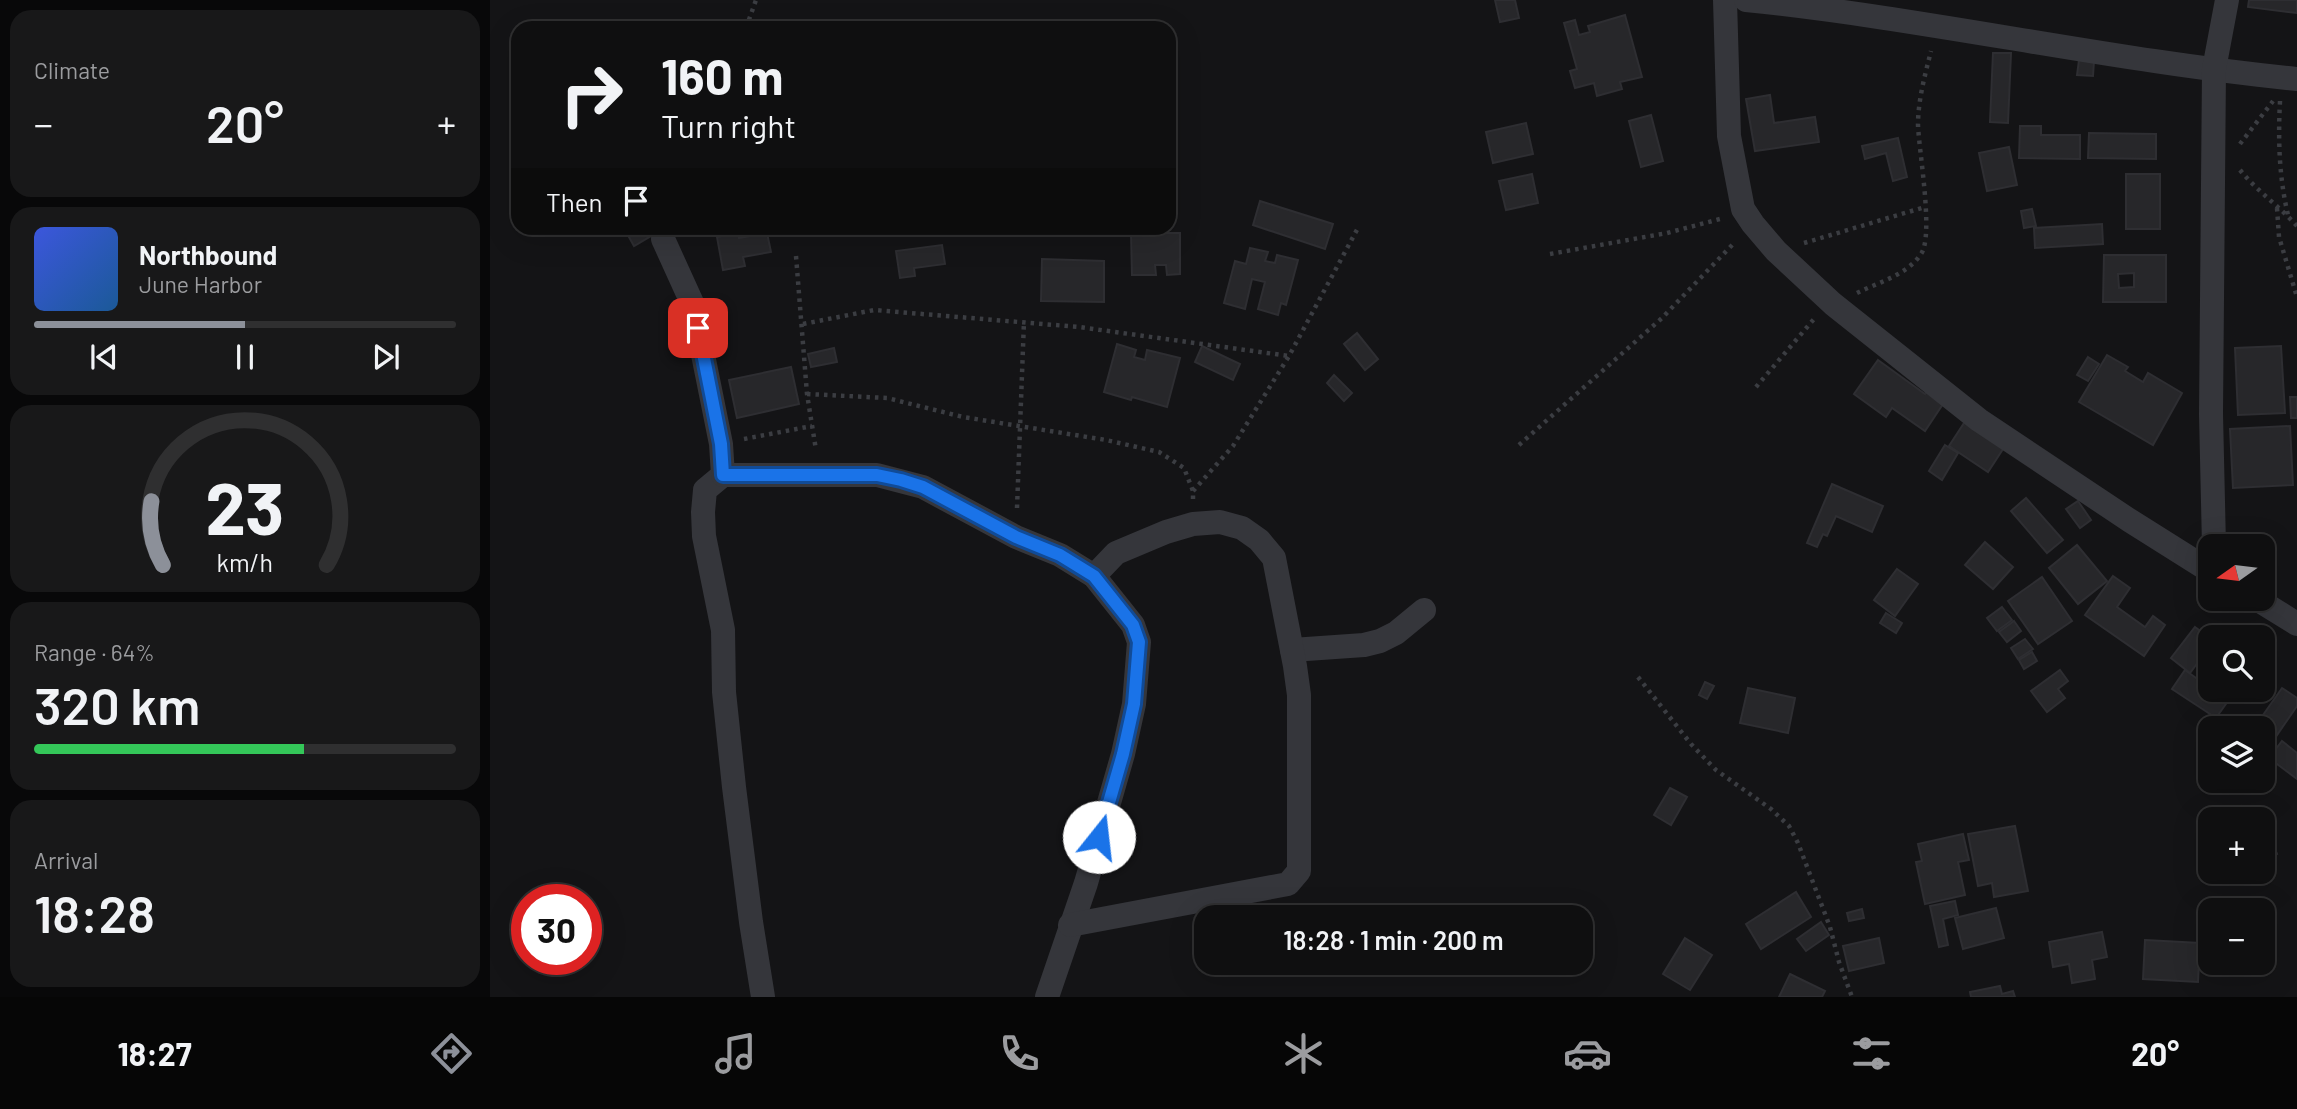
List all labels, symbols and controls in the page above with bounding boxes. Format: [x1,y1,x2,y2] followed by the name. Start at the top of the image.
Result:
[661,46,783,105] text: 160 m
[546,49,637,140] icon: right
[34,56,110,84] text: Climate
[206,91,284,153] text: 20°
[34,100,53,146] text: −
[437,100,456,146] text: +
[661,106,796,144] text: Turn right
[617,182,655,220] icon: arrive
[546,186,603,217] text: Then
[139,239,277,270] text: Northbound
[139,270,262,298] text: June Harbor
[668,298,728,358] pin
[679,309,717,347] icon: arrive
[85,338,123,376] icon: previous
[226,338,264,376] icon: pause
[367,338,405,376] icon: next
[205,462,285,550] text: 23
[2198,534,2275,611] north arrow
[2198,534,2275,975] map controls
[217,546,273,576] text: km/h
[2198,625,2275,702] button: search
[34,638,155,666] text: Range · 64%
[34,673,200,735] text: 320 km
[2198,716,2275,793] button: layers
[1062,800,1136,874] position arrow
[2198,807,2275,884] button: +
[34,846,98,874] text: Arrival
[34,881,155,943] text: 18:28
[511,884,602,975] speed limit sign: 30
[2198,898,2275,975] button: −
[1283,924,1504,955] text: 18:28 · 1 min · 200 m
[427,1029,476,1078] icon: directions
[711,1029,760,1078] icon: music
[995,1029,1044,1078] icon: phone
[1279,1029,1328,1078] icon: climate
[1563,1029,1612,1078] icon: car
[1847,1029,1896,1078] icon: filters
[118,1034,192,1072] text: 18:27
[2131,1034,2179,1072] text: 20°

